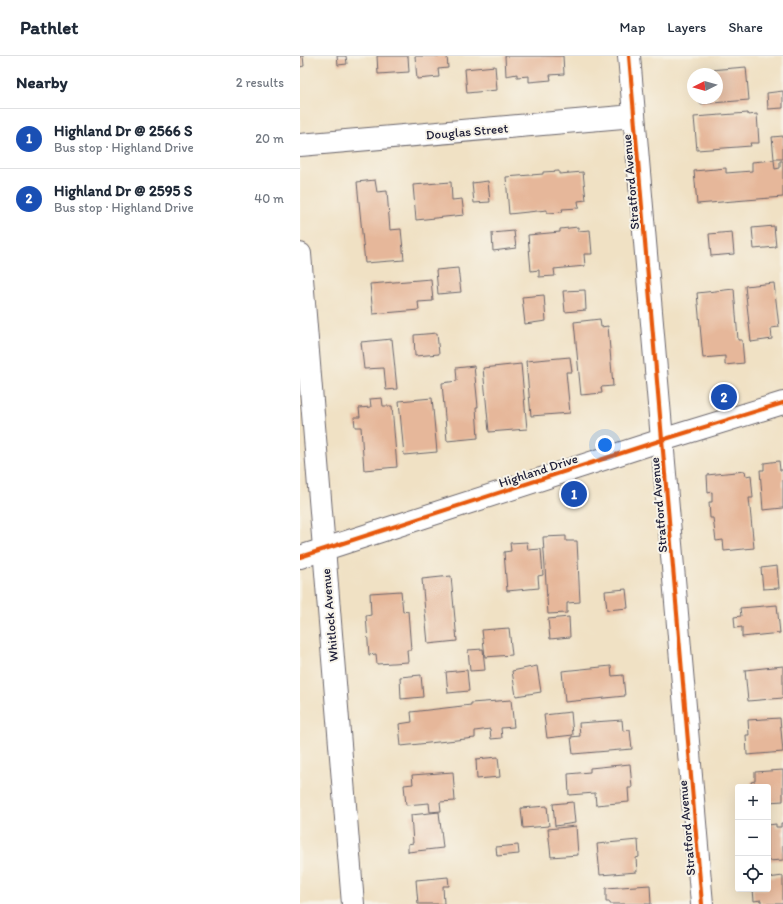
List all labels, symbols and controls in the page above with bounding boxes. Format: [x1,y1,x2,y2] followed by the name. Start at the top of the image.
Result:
[20,16,78,39] text: Pathlet
[620,19,645,36] text: Map
[667,19,706,36] text: Layers
[728,19,763,36] text: Share
[687,68,723,104] north arrow
[16,72,68,92] text: Nearby
[236,75,284,90] text: 2 results
[425,120,509,143] street label: Douglas Street
[54,122,192,140] text: Highland Dr @ 2566 S
[26,131,32,146] text: 1
[255,131,284,146] text: 20 m
[619,134,642,230] street label: Stratford Avenue
[54,140,194,155] text: Bus stop · Highland Drive
[54,182,192,200] text: Highland Dr @ 2595 S
[26,191,32,206] text: 2
[254,191,284,206] text: 40 m
[54,200,194,215] text: Bus stop · Highland Drive
[711,382,737,412] pin: 2
[595,435,615,455] your location
[497,451,580,490] street label: Highland Drive
[647,457,670,553] street label: Stratford Avenue
[561,479,587,509] pin: 1
[318,568,341,662] street label: Whitlock Avenue
[675,780,698,876] street label: Stratford Avenue
[735,784,771,892] map controls
[735,784,771,820] button: +
[735,820,771,856] button: −
[735,856,771,892] button: locate

